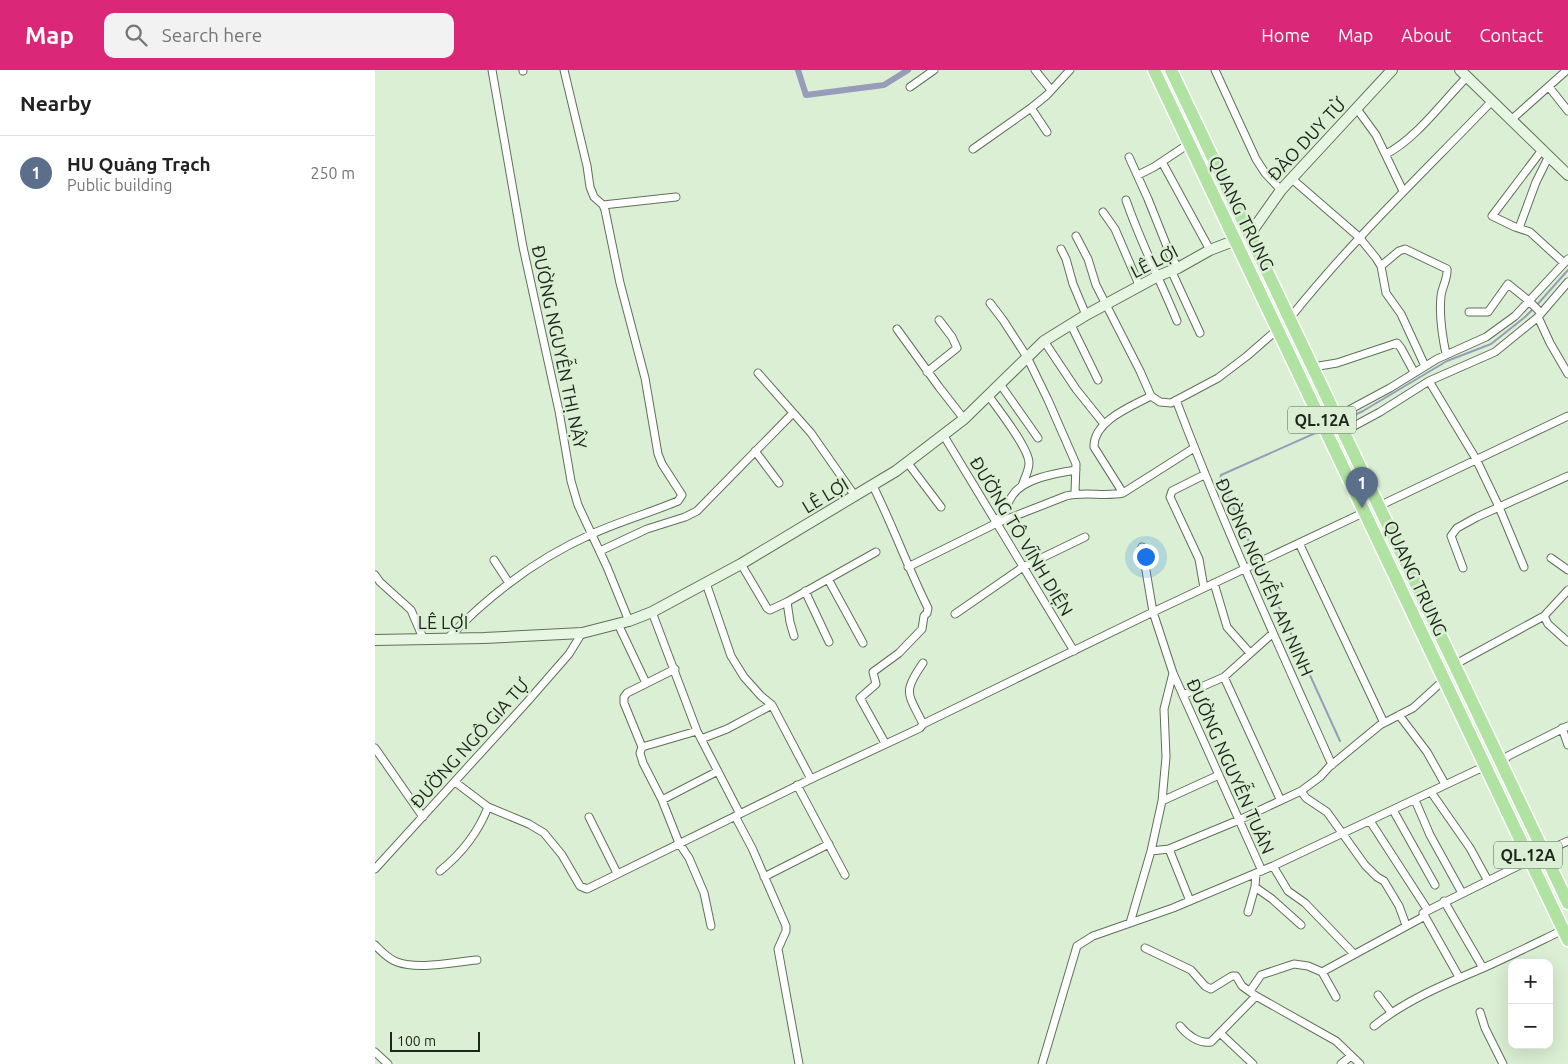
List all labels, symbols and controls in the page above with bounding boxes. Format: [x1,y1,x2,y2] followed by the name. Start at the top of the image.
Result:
[104,13,454,58] search box
[122,21,150,49] icon: search
[25,22,74,49] text: Map
[162,24,262,46] text: Search here
[1261,25,1310,45] text: Home
[1338,25,1373,45] text: Map
[1401,25,1451,45] text: About
[1479,25,1543,45] text: Contact
[20,91,91,115] text: Nearby
[1262,93,1349,184] street label: ĐÀO DUY TỪ
[1205,152,1278,274] street label: QUANG TRUNG
[67,153,211,175] text: HU Quảng Trạch
[31,164,41,182] text: 1
[310,164,355,182] text: 250 m
[67,176,172,194] text: Public building
[1126,240,1181,281] street label: LÊ LỢI
[529,242,597,451] street label: ĐƯỜNG NGUYỄN THỊ NẬY
[1288,406,1356,434] road number: QL.12A
[967,452,1078,619] street label: ĐƯỜNG TÔ VĨNH DIỆN
[1346,467,1378,508] pin: 1
[798,473,852,517] street label: LÊ LỢI
[1212,473,1323,679] street label: ĐƯỜNG NGUYỄN AN NINH
[1380,517,1452,639] street label: QUANG TRUNG
[1133,544,1159,570] your location
[418,611,468,632] street label: LÊ LỢI
[405,673,532,811] street label: ĐƯỜNG NGÔ GIA TỰ
[1183,673,1284,857] street label: ĐƯỜNG NGUYỄN TUÂN
[1494,842,1562,868] road number: QL.12A
[1508,959,1553,1049] map controls
[1508,959,1553,1004] button: +
[1508,1004,1553,1049] button: −
[390,1029,480,1052] scale bar
[397,1033,436,1049] text: 100 m

